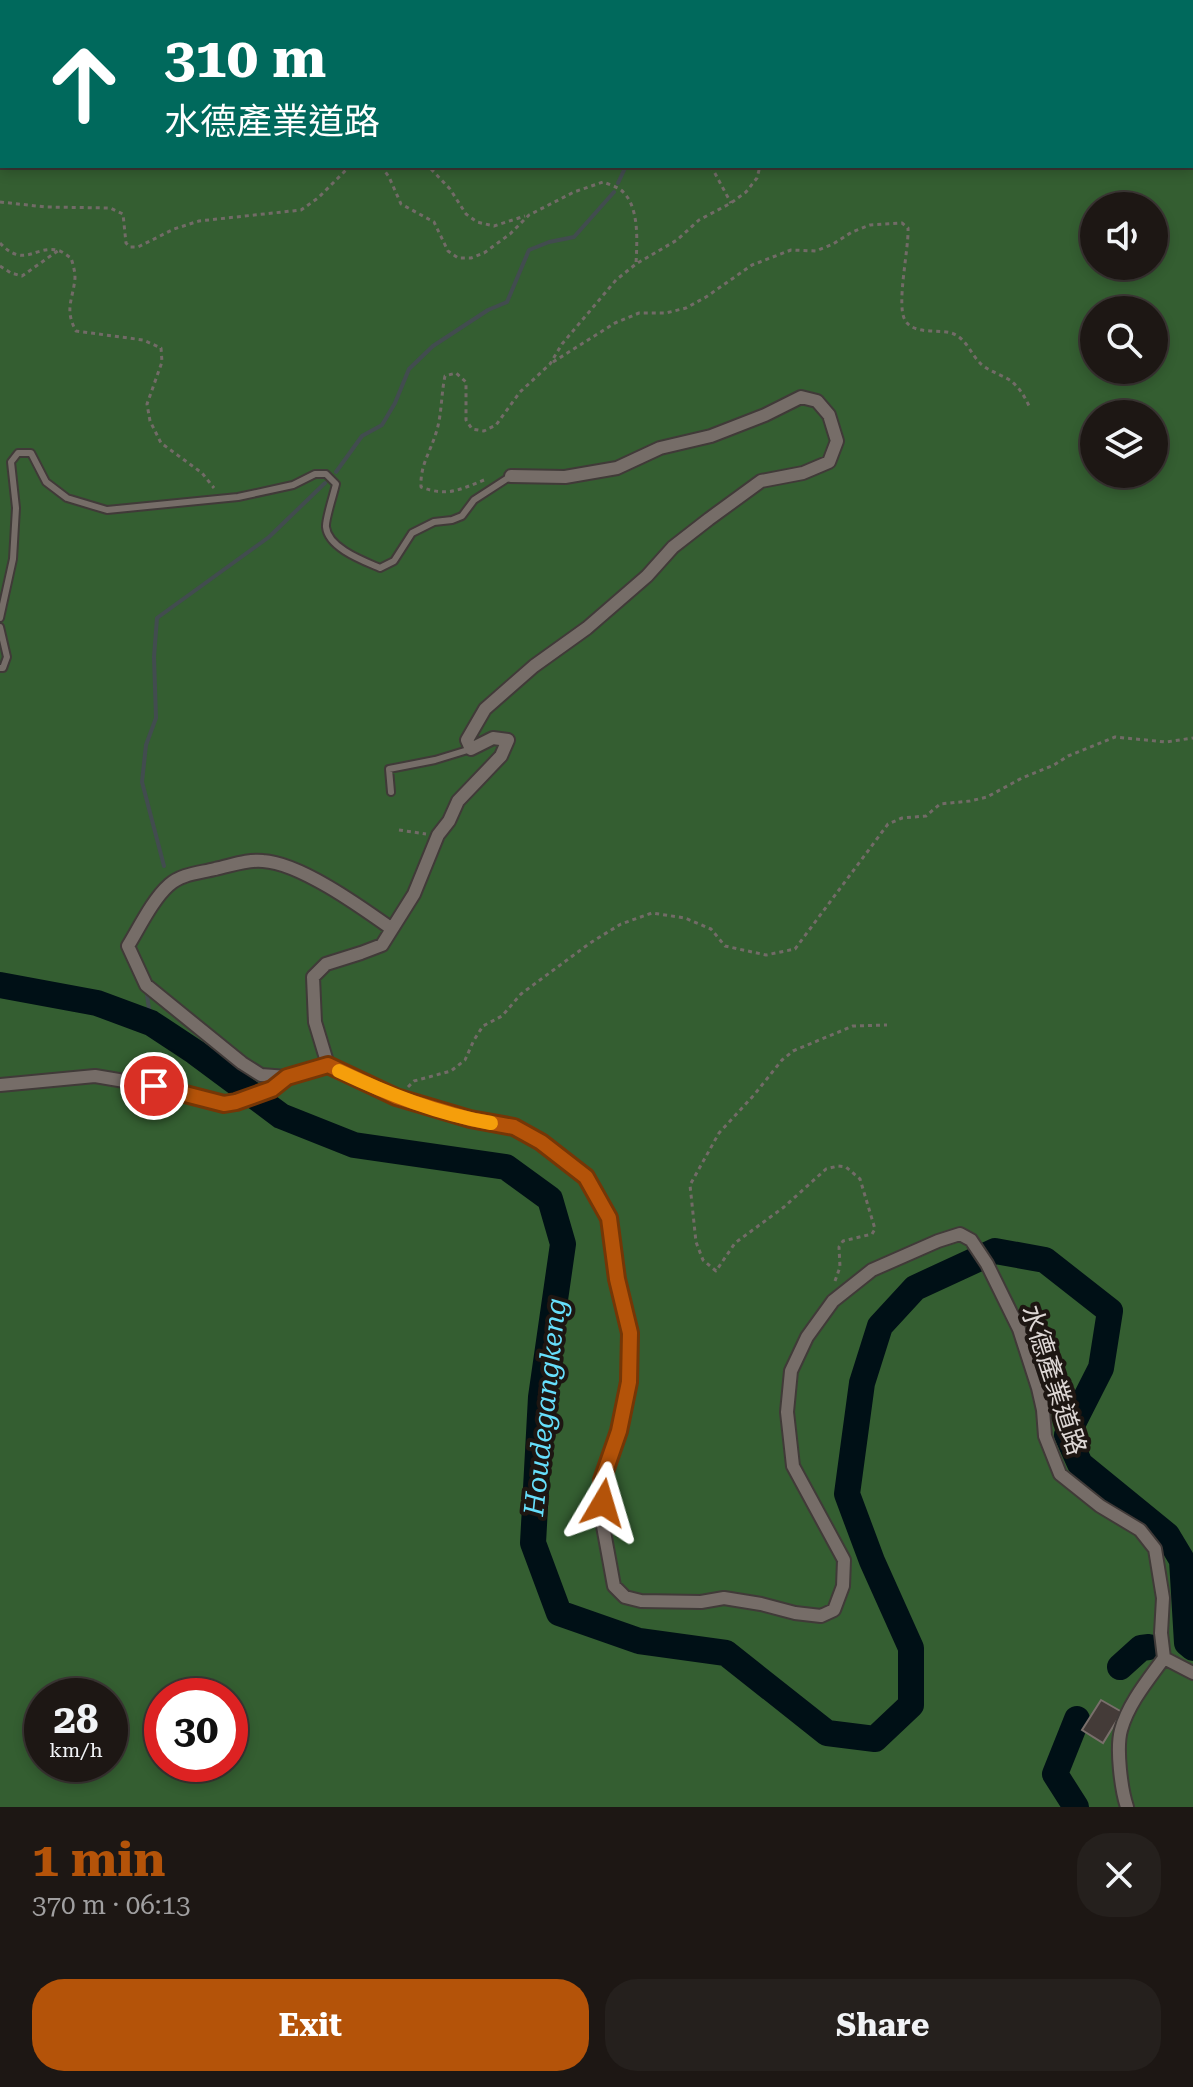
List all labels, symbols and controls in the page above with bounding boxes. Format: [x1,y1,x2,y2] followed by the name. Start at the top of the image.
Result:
[164,25,326,91] text: 310 m
[32,32,136,136] icon: ahead
[164,101,380,143] text: 水德產業道路
[1080,192,1168,488] map controls
[1080,192,1168,280] button: sound
[1080,296,1168,384] button: search
[1080,400,1168,488] button: layers
[120,1052,188,1120] pin
[132,1064,176,1108] icon: arrive
[517,1297,573,1518] water label: Houdegangkeng
[1016,1301,1092,1459] street label: 水德產業道路
[561,1461,645,1545] position arrow
[144,1678,248,1782] speed limit sign: 30
[54,1696,98,1743] text: 28
[49,1738,103,1762] text: km/h
[32,1832,165,1888] text: 1 min
[1077,1833,1161,1917] button: close
[32,1890,191,1920] text: 370 m · 06:13
[32,1979,589,2071] button: Exit
[605,1979,1161,2071] button: Share

